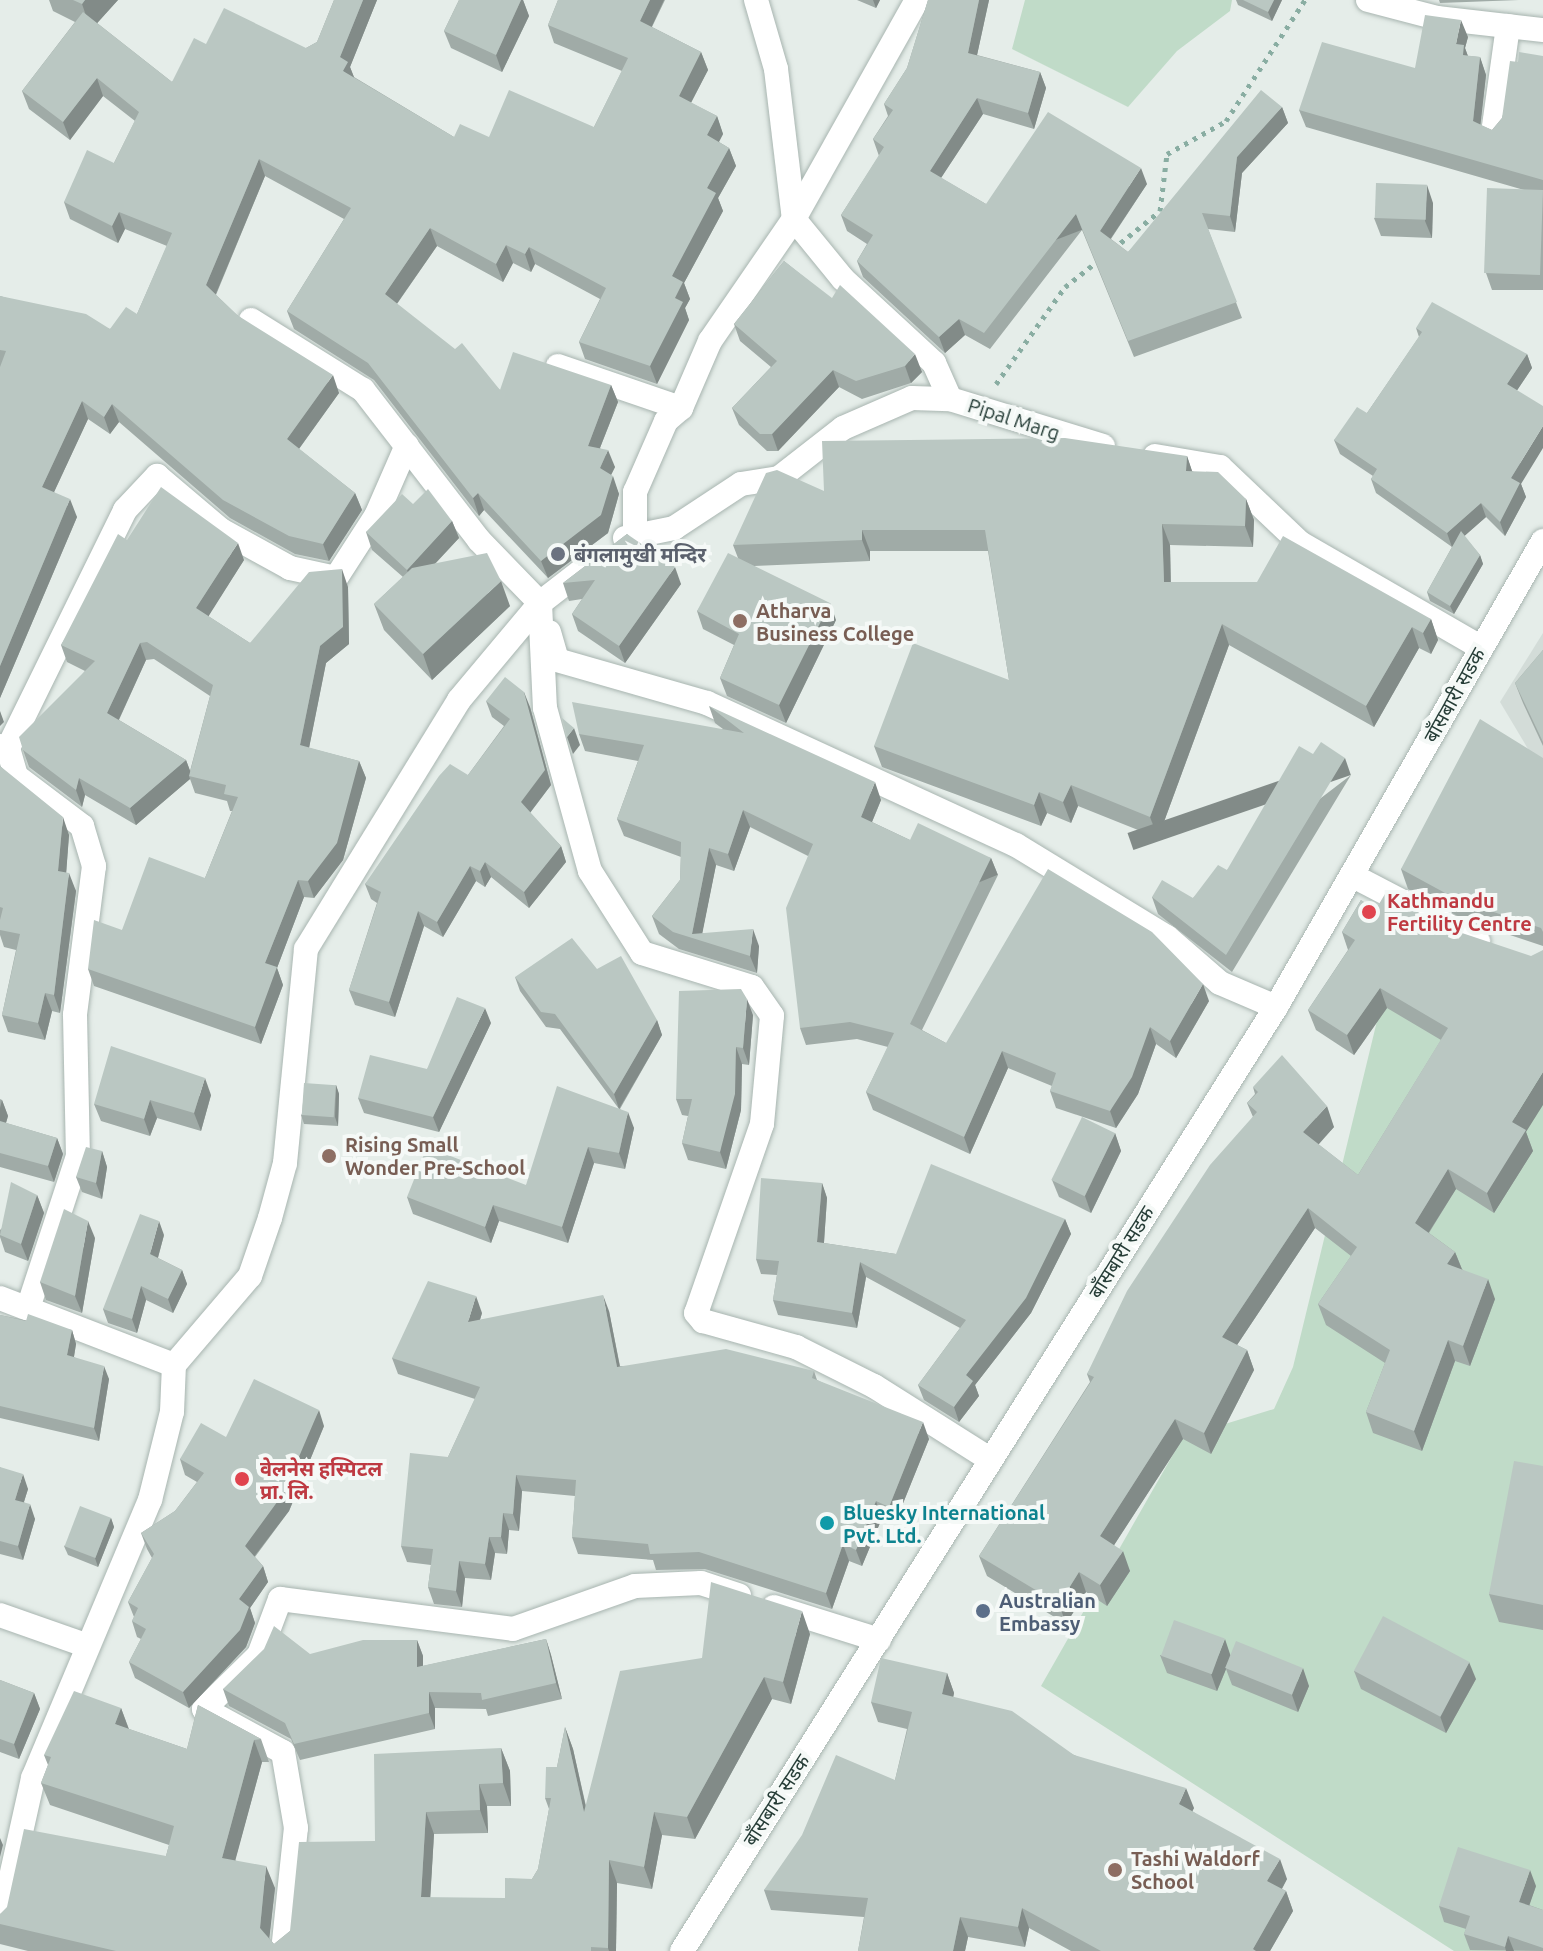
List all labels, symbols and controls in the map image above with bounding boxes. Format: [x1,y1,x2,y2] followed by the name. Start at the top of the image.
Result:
[965,393,1063,445] street label: Pipal Marg
[574,542,706,566] place label: बंगलामुखी मन्दिर
[549,545,567,563] marker: बंगलामुखी मन्दिर
[756,598,914,645] place label: Atharva Business College
[731,612,749,630] marker: Atharva Business College
[1418,644,1490,746] street label: बाँसबारी सडक
[1387,888,1532,935] place label: Kathmandu Fertility Centre
[1358,901,1380,923] marker: Kathmandu Fertility Centre
[345,1132,525,1179] place label: Rising Small Wonder Pre-School
[320,1147,338,1165] marker: Rising Small Wonder Pre-School
[1083,1201,1159,1303] street label: बाँसबारी सडक
[260,1456,382,1503] place label: वेलनेस हस्पिटल प्रा. लि.
[231,1468,253,1490] marker: वेलनेस हस्पिटल प्रा. लि.
[843,1500,1045,1547] place label: Bluesky International Pvt. Ltd.
[818,1514,836,1532] marker: Bluesky International Pvt. Ltd.
[999,1588,1096,1635] place label: Australian Embassy
[974,1602,992,1620] marker: Australian Embassy
[738,1750,814,1850] street label: बाँसबारी सडक
[1131,1846,1260,1893] place label: Tashi Waldorf School
[1106,1861,1124,1879] marker: Tashi Waldorf School

